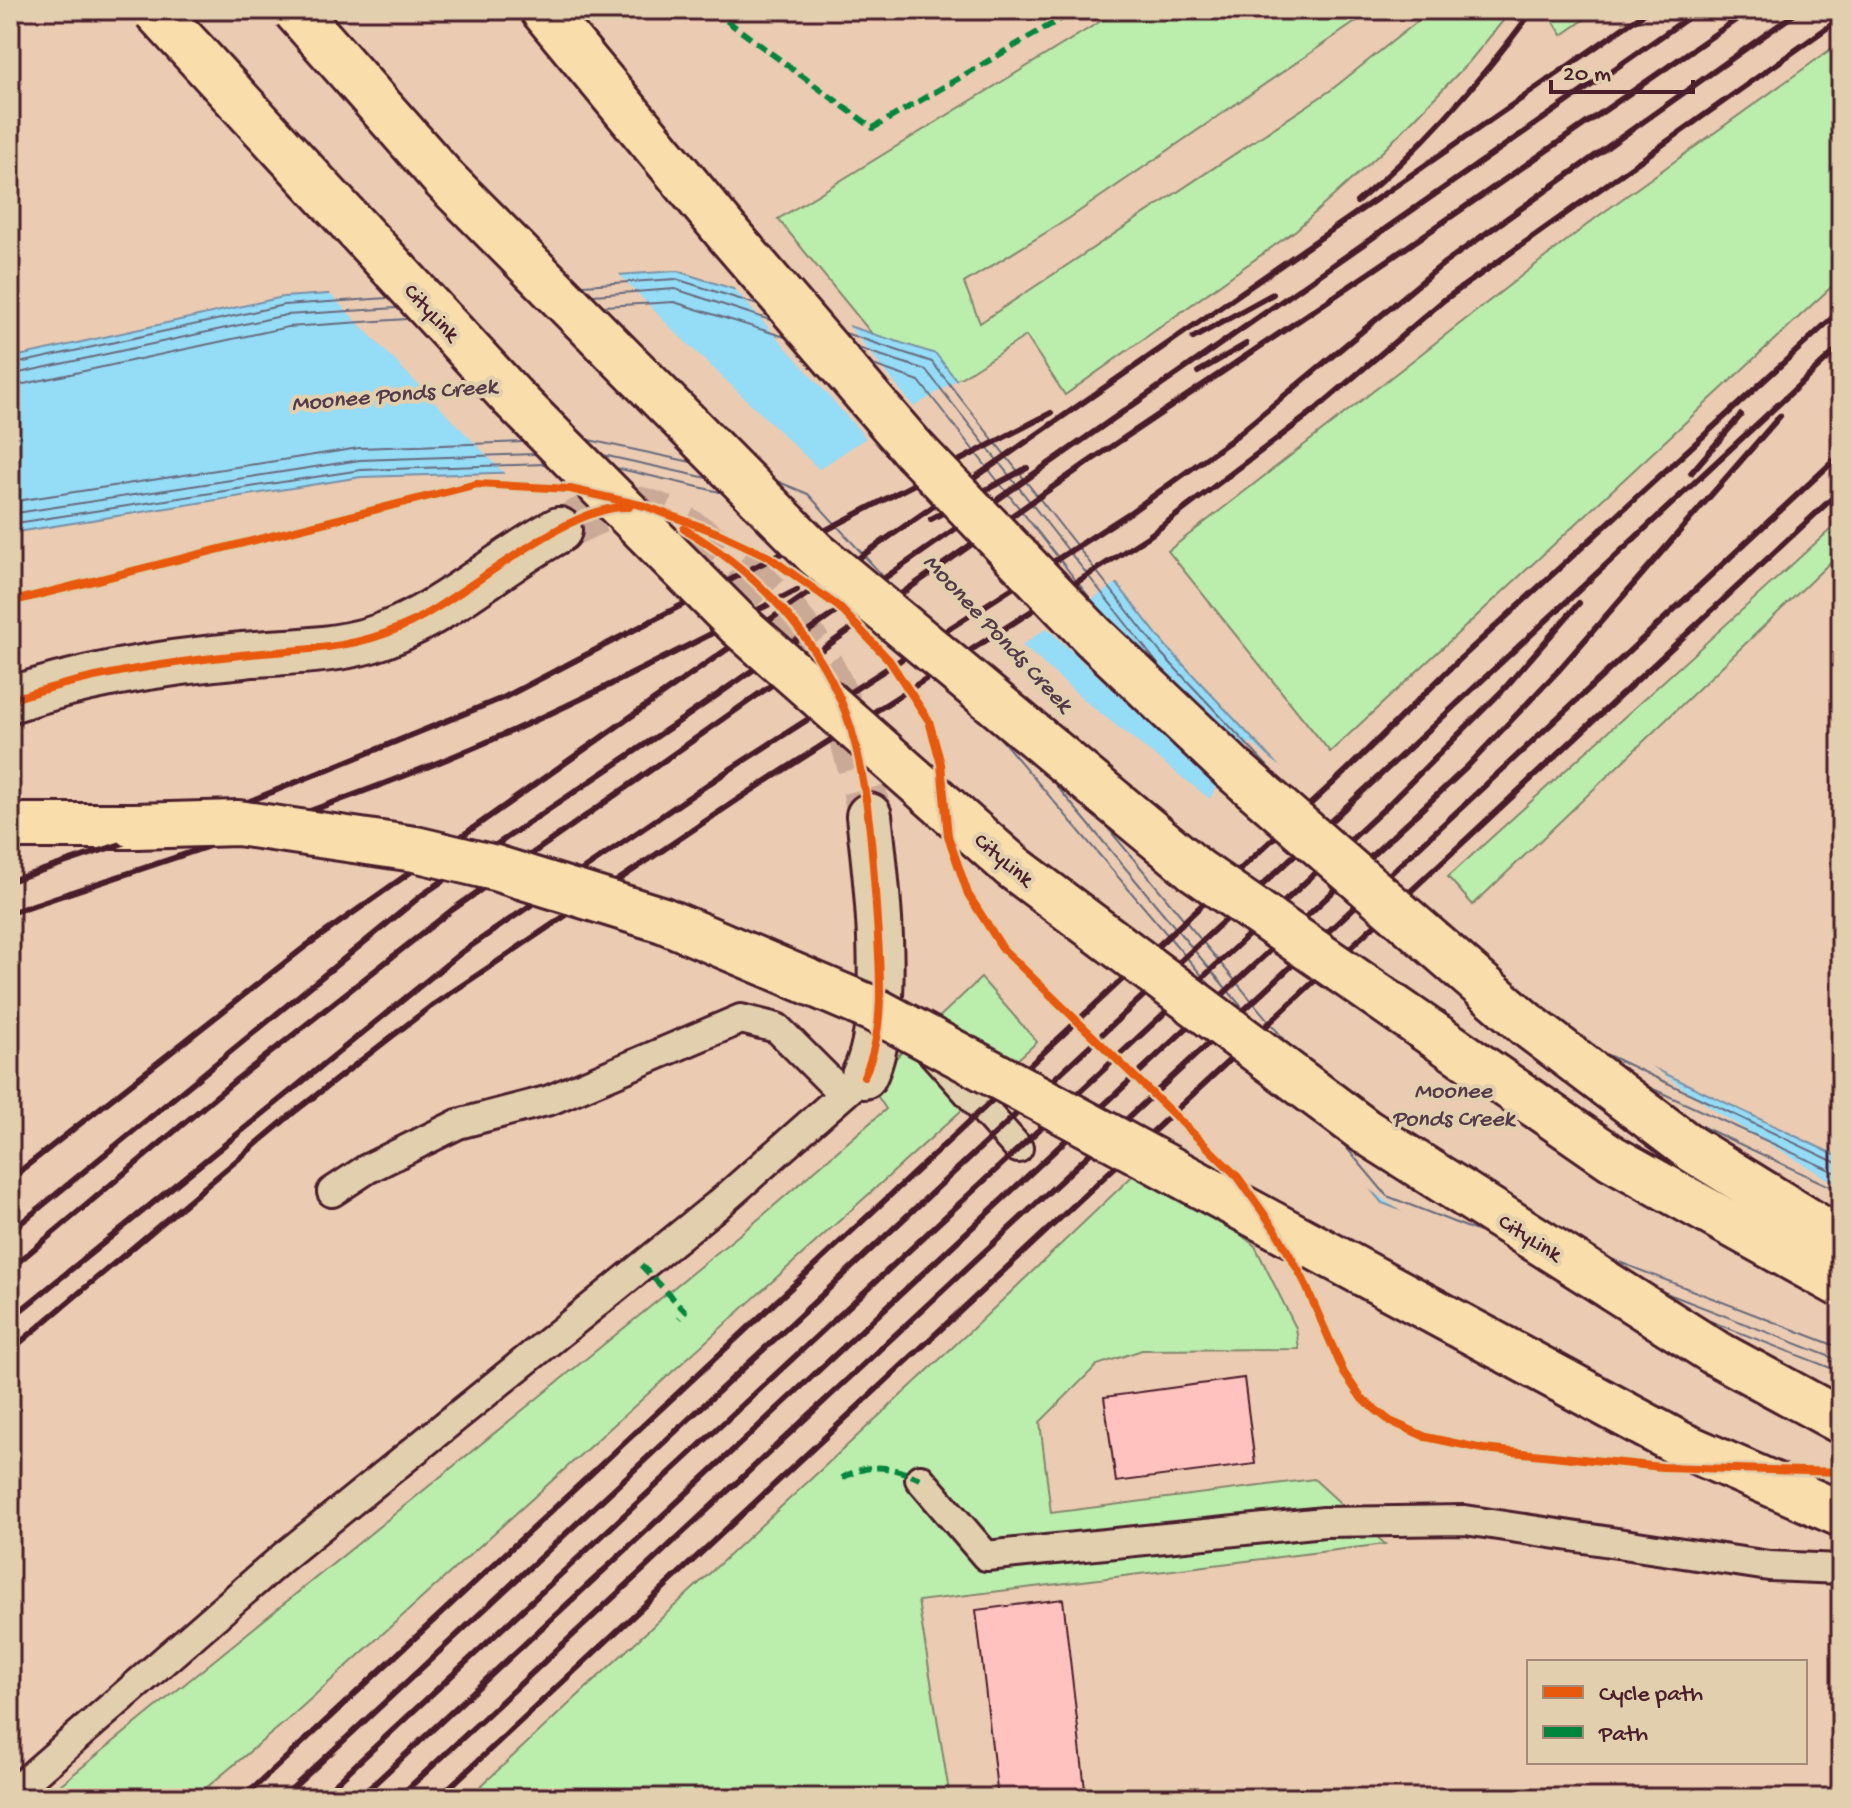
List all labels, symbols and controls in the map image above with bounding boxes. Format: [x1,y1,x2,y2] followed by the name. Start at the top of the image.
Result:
[1551,44,1693,94] scale bar
[1563,61,1611,90] text: 20 m
[397,279,465,350] street label: CityLink
[290,373,501,420] water label: Moonee Ponds Creek
[916,549,1079,721] water label: Moonee Ponds Creek
[967,829,1039,895] street label: CityLink
[1392,1078,1517,1135] water label: Moonee Ponds Creek
[1492,1210,1567,1270] street label: CityLink
[1527,1660,1807,1764] legend
[1599,1681,1703,1710] text: Cycle path
[1598,1721,1648,1750] text: Path

